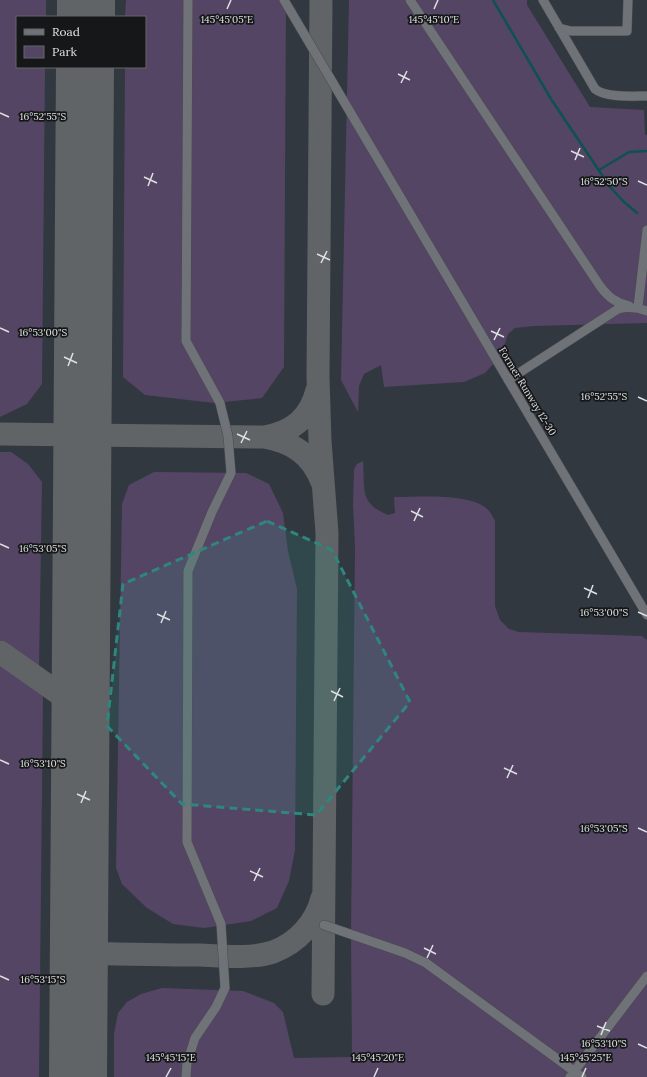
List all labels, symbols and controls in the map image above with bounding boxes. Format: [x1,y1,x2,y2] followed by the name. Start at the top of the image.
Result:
[201,13,253,26] text: 145°45'05"E
[409,13,459,26] text: 145°45'10"E
[16,16,146,68] legend
[52,24,80,39] text: Road
[52,44,78,59] text: Park
[20,110,67,123] text: 16°52'55"S
[580,175,628,188] text: 16°52'50"S
[19,326,67,339] text: 16°53'00"S
[496,345,559,438] street label: Former Runway 12-30
[581,390,628,403] text: 16°52'55"S
[19,542,67,555] text: 16°53'05"S
[580,606,628,619] text: 16°53'00"S
[20,757,66,770] text: 16°53'10"S
[580,822,628,835] text: 16°53'05"S
[21,973,66,986] text: 16°53'15"S
[581,1037,627,1050] text: 16°53'10"S
[146,1051,196,1064] text: 145°45'15"E
[352,1051,404,1064] text: 145°45'20"E
[560,1051,612,1064] text: 145°45'25"E

